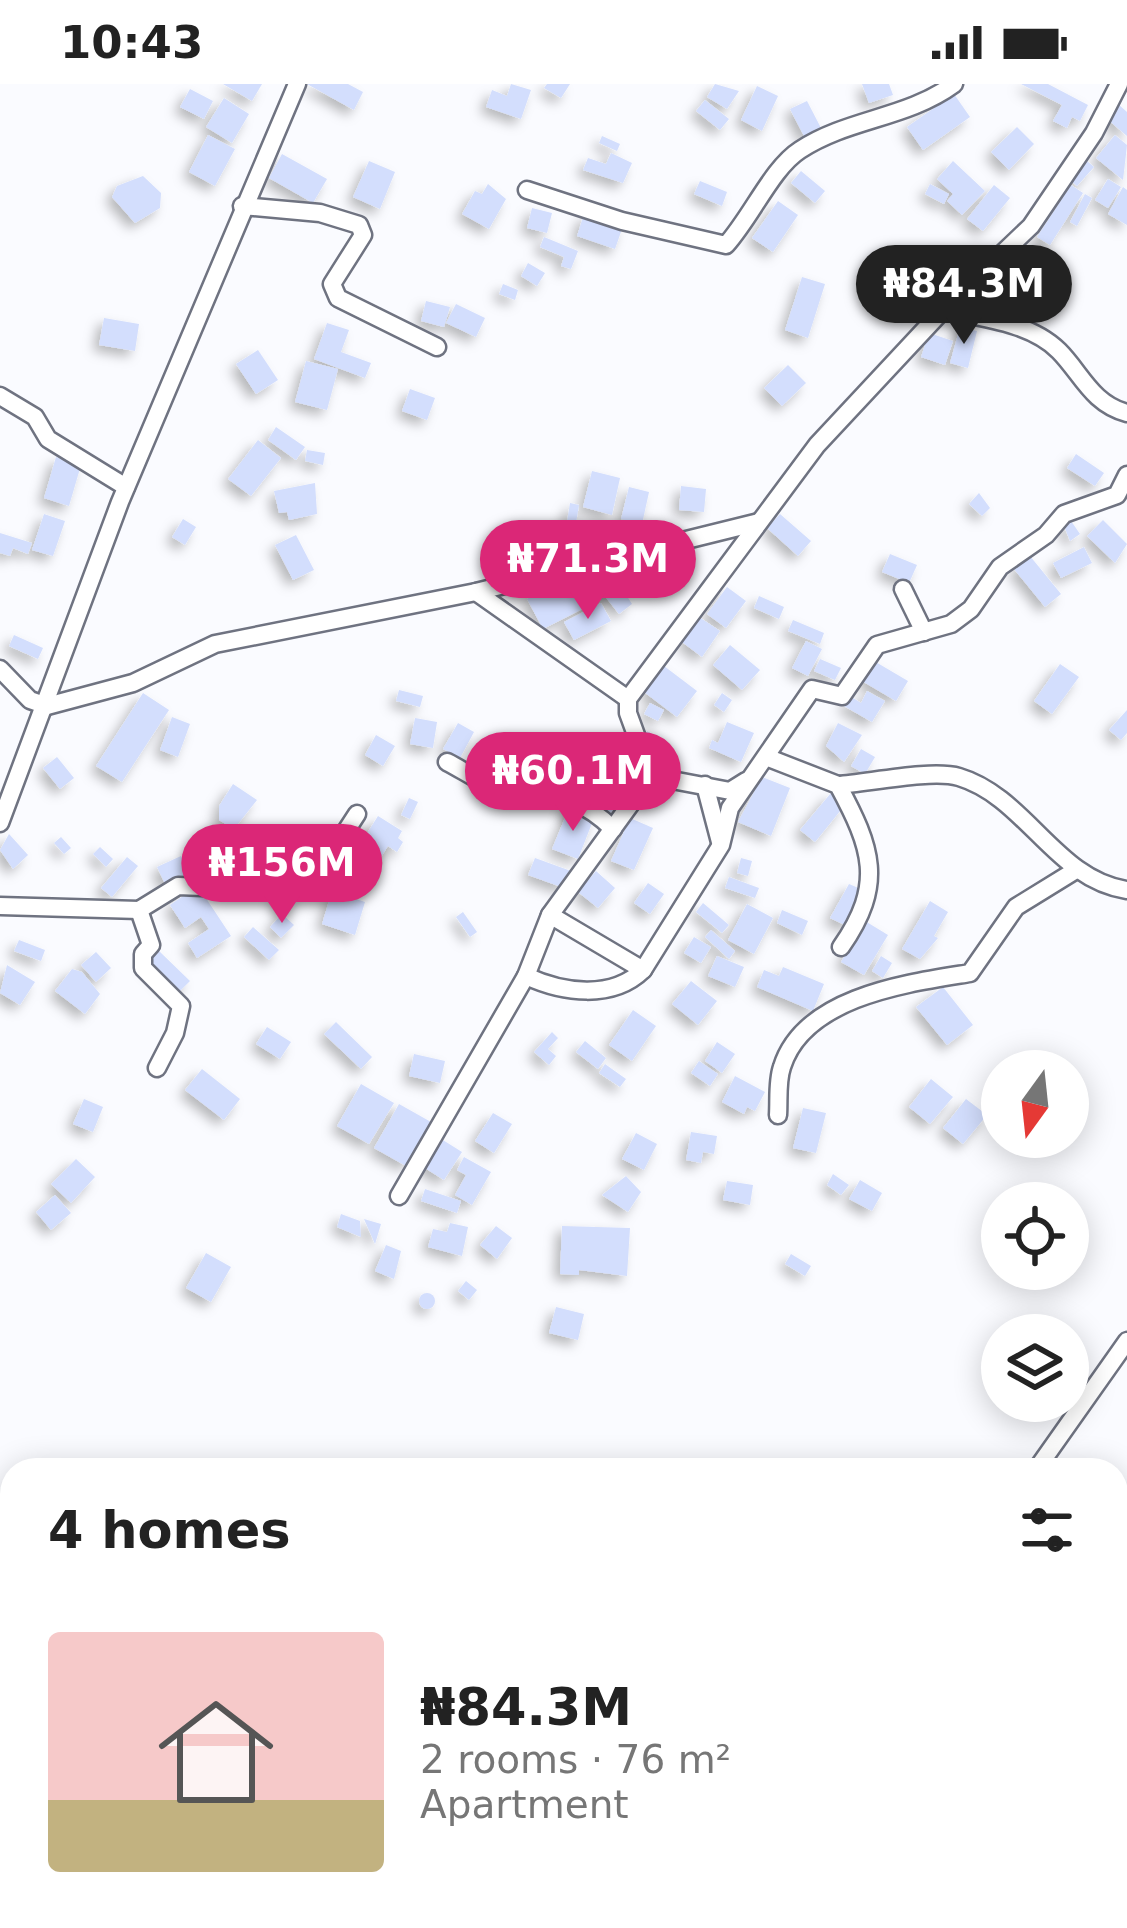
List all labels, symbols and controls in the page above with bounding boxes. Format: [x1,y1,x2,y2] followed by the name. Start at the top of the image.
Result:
[60,16,203,69] text: 10:43
[866,245,1062,347] pin: ₦84.3M
[883,261,1045,306] text: ₦84.3M
[490,520,686,622] pin: ₦71.3M
[507,536,669,581] text: ₦71.3M
[475,732,671,834] pin: ₦60.1M
[492,748,654,793] text: ₦60.1M
[198,824,366,926] pin: ₦156M
[208,840,356,885] text: ₦156M
[981,1050,1089,1158] north arrow
[981,1050,1089,1422] map controls
[981,1182,1089,1290] button: locate
[981,1314,1089,1422] button: layers
[1014,1497,1080,1563] icon: filters
[48,1501,291,1560] text: 4 homes
[420,1678,632,1737] text: ₦84.3M
[144,1680,288,1824] icon: home
[420,1737,731,1782] text: 2 rooms · 76 m²
[420,1782,629,1827] text: Apartment

